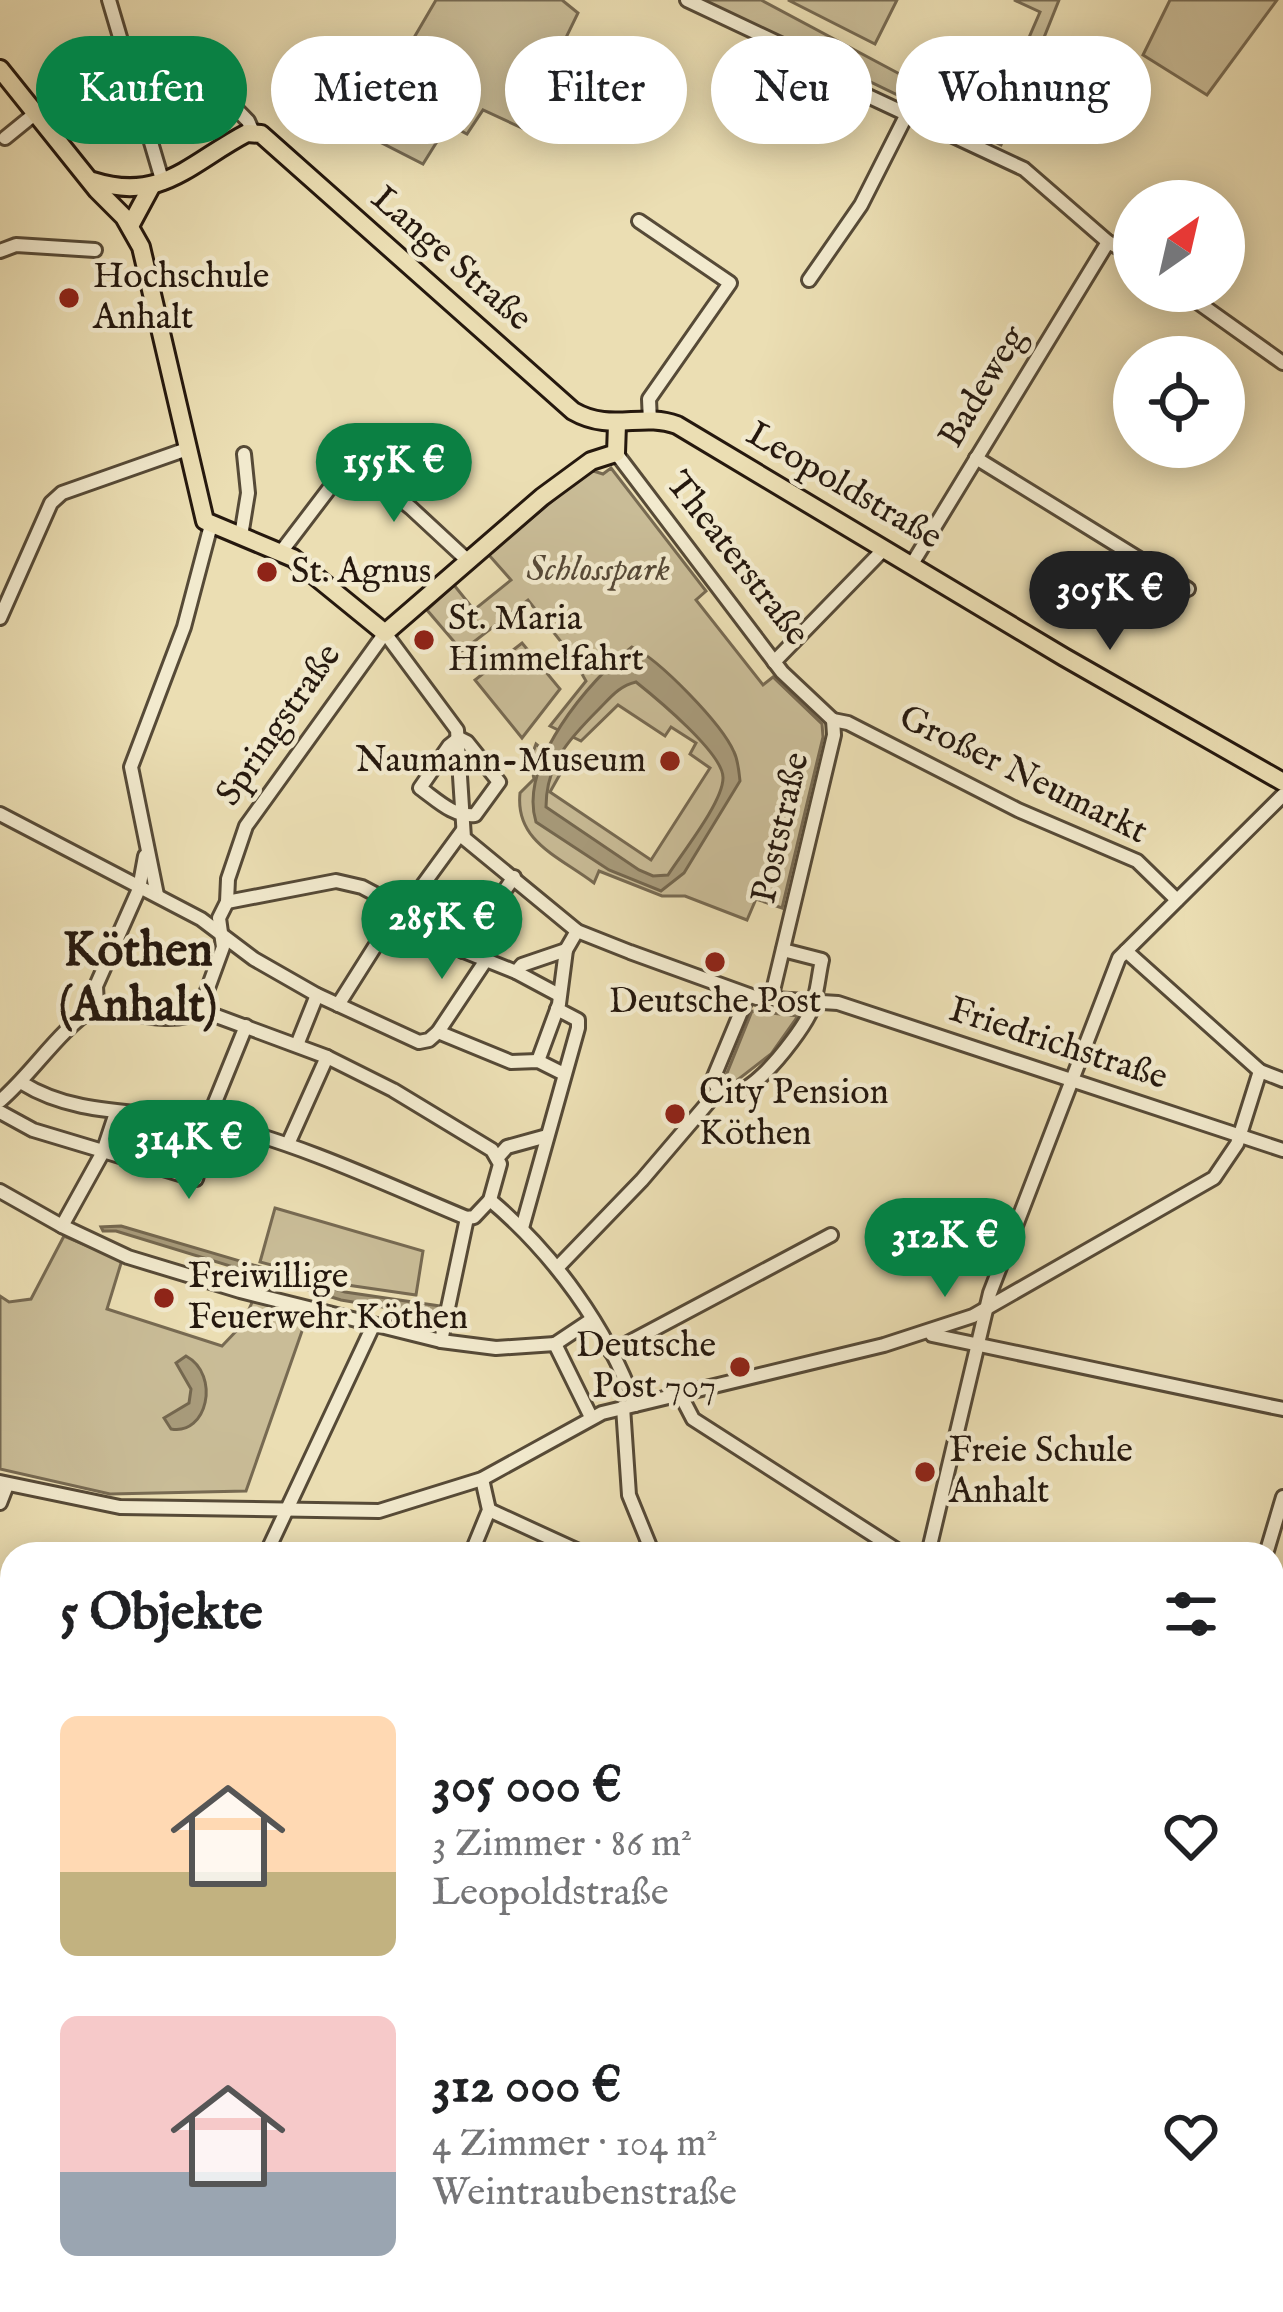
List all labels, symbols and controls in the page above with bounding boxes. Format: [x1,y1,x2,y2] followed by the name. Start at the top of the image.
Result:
[36,36,247,144] chip: Kaufen
[271,36,481,144] chip: Mieten
[505,36,687,144] chip: Filter
[711,36,872,144] chip: Neu
[896,36,1151,144] chip: Wohnung
[361,176,541,342] street label: Lange Straße
[1113,180,1245,312] north arrow
[1113,180,1245,468] map controls
[92,254,269,341] place label: Hochschule Anhalt
[56,285,82,311] marker: Hochschule Anhalt
[929,317,1038,457] street label: Badeweg
[1113,336,1245,468] button: locate
[738,411,950,561] street label: Leopoldstraße
[296,423,492,525] pin: 155K €
[343,437,445,486] text: 155K €
[655,463,819,655] street label: Theaterstraße
[526,547,670,593] park label: Schlosspark
[291,549,432,595] place label: St. Agnus
[1012,551,1208,653] pin: 305K €
[254,559,280,585] marker: St. Agnus
[1056,565,1164,614] text: 305K €
[448,596,644,683] place label: St. Maria Himmelfahrt
[411,627,437,653] marker: St. Maria Himmelfahrt
[206,635,352,815] street label: Springstraße
[891,695,1155,855] street label: Großer Neumarkt
[355,738,646,784] place label: Naumann-Museum
[657,748,683,774] marker: Naumann-Museum
[741,748,821,908] street label: Poststraße
[344,880,540,982] pin: 285K €
[388,894,496,943] text: 285K €
[59,922,217,1037] district label: Köthen (Anhalt)
[702,949,728,975] marker: Deutsche Post
[609,979,821,1025] place label: Deutsche Post
[943,987,1173,1101] street label: Friedrichstraße
[699,1070,889,1157] place label: City Pension Köthen
[91,1100,287,1202] pin: 314K €
[662,1101,688,1127] marker: City Pension Köthen
[135,1114,243,1163] text: 314K €
[847,1198,1043,1300] pin: 312K €
[892,1212,998,1261] text: 312K €
[188,1254,468,1341] place label: Freiwillige Feuerwehr Köthen
[151,1285,177,1311] marker: Freiwillige Feuerwehr Köthen
[576,1323,716,1410] place label: Deutsche Post 707
[727,1354,753,1380] marker: Deutsche Post 707
[948,1428,1133,1515] place label: Freie Schule Anhalt
[912,1459,938,1485] marker: Freie Schule Anhalt
[1158,1581,1224,1647] icon: filters
[60,1582,263,1647] text: 5 Objekte
[432,1755,622,1820] text: 305 000 €
[156,1764,300,1908] icon: home
[1158,1803,1224,1869] icon: heart
[432,1820,692,1869] text: 3 Zimmer · 86 m²
[432,1869,669,1918] text: Leopoldstraße
[432,2055,621,2120] text: 312 000 €
[156,2064,300,2208] icon: home
[1158,2103,1224,2169] icon: heart
[432,2120,718,2169] text: 4 Zimmer · 104 m²
[432,2169,737,2218] text: Weintraubenstraße

